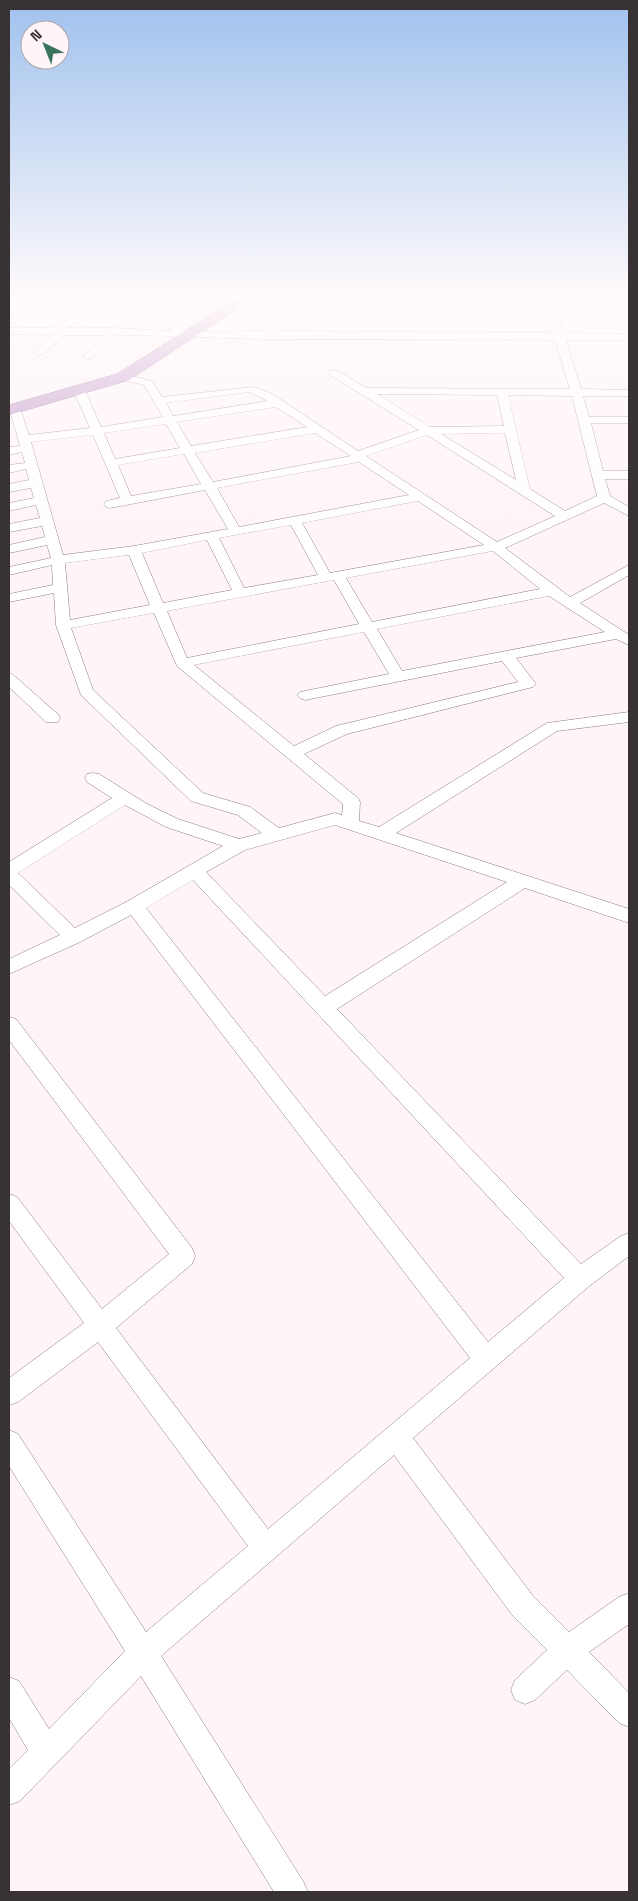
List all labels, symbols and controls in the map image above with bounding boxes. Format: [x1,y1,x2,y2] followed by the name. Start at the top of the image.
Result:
[20,20,70,70] north arrow
[27,26,46,45] text: N

